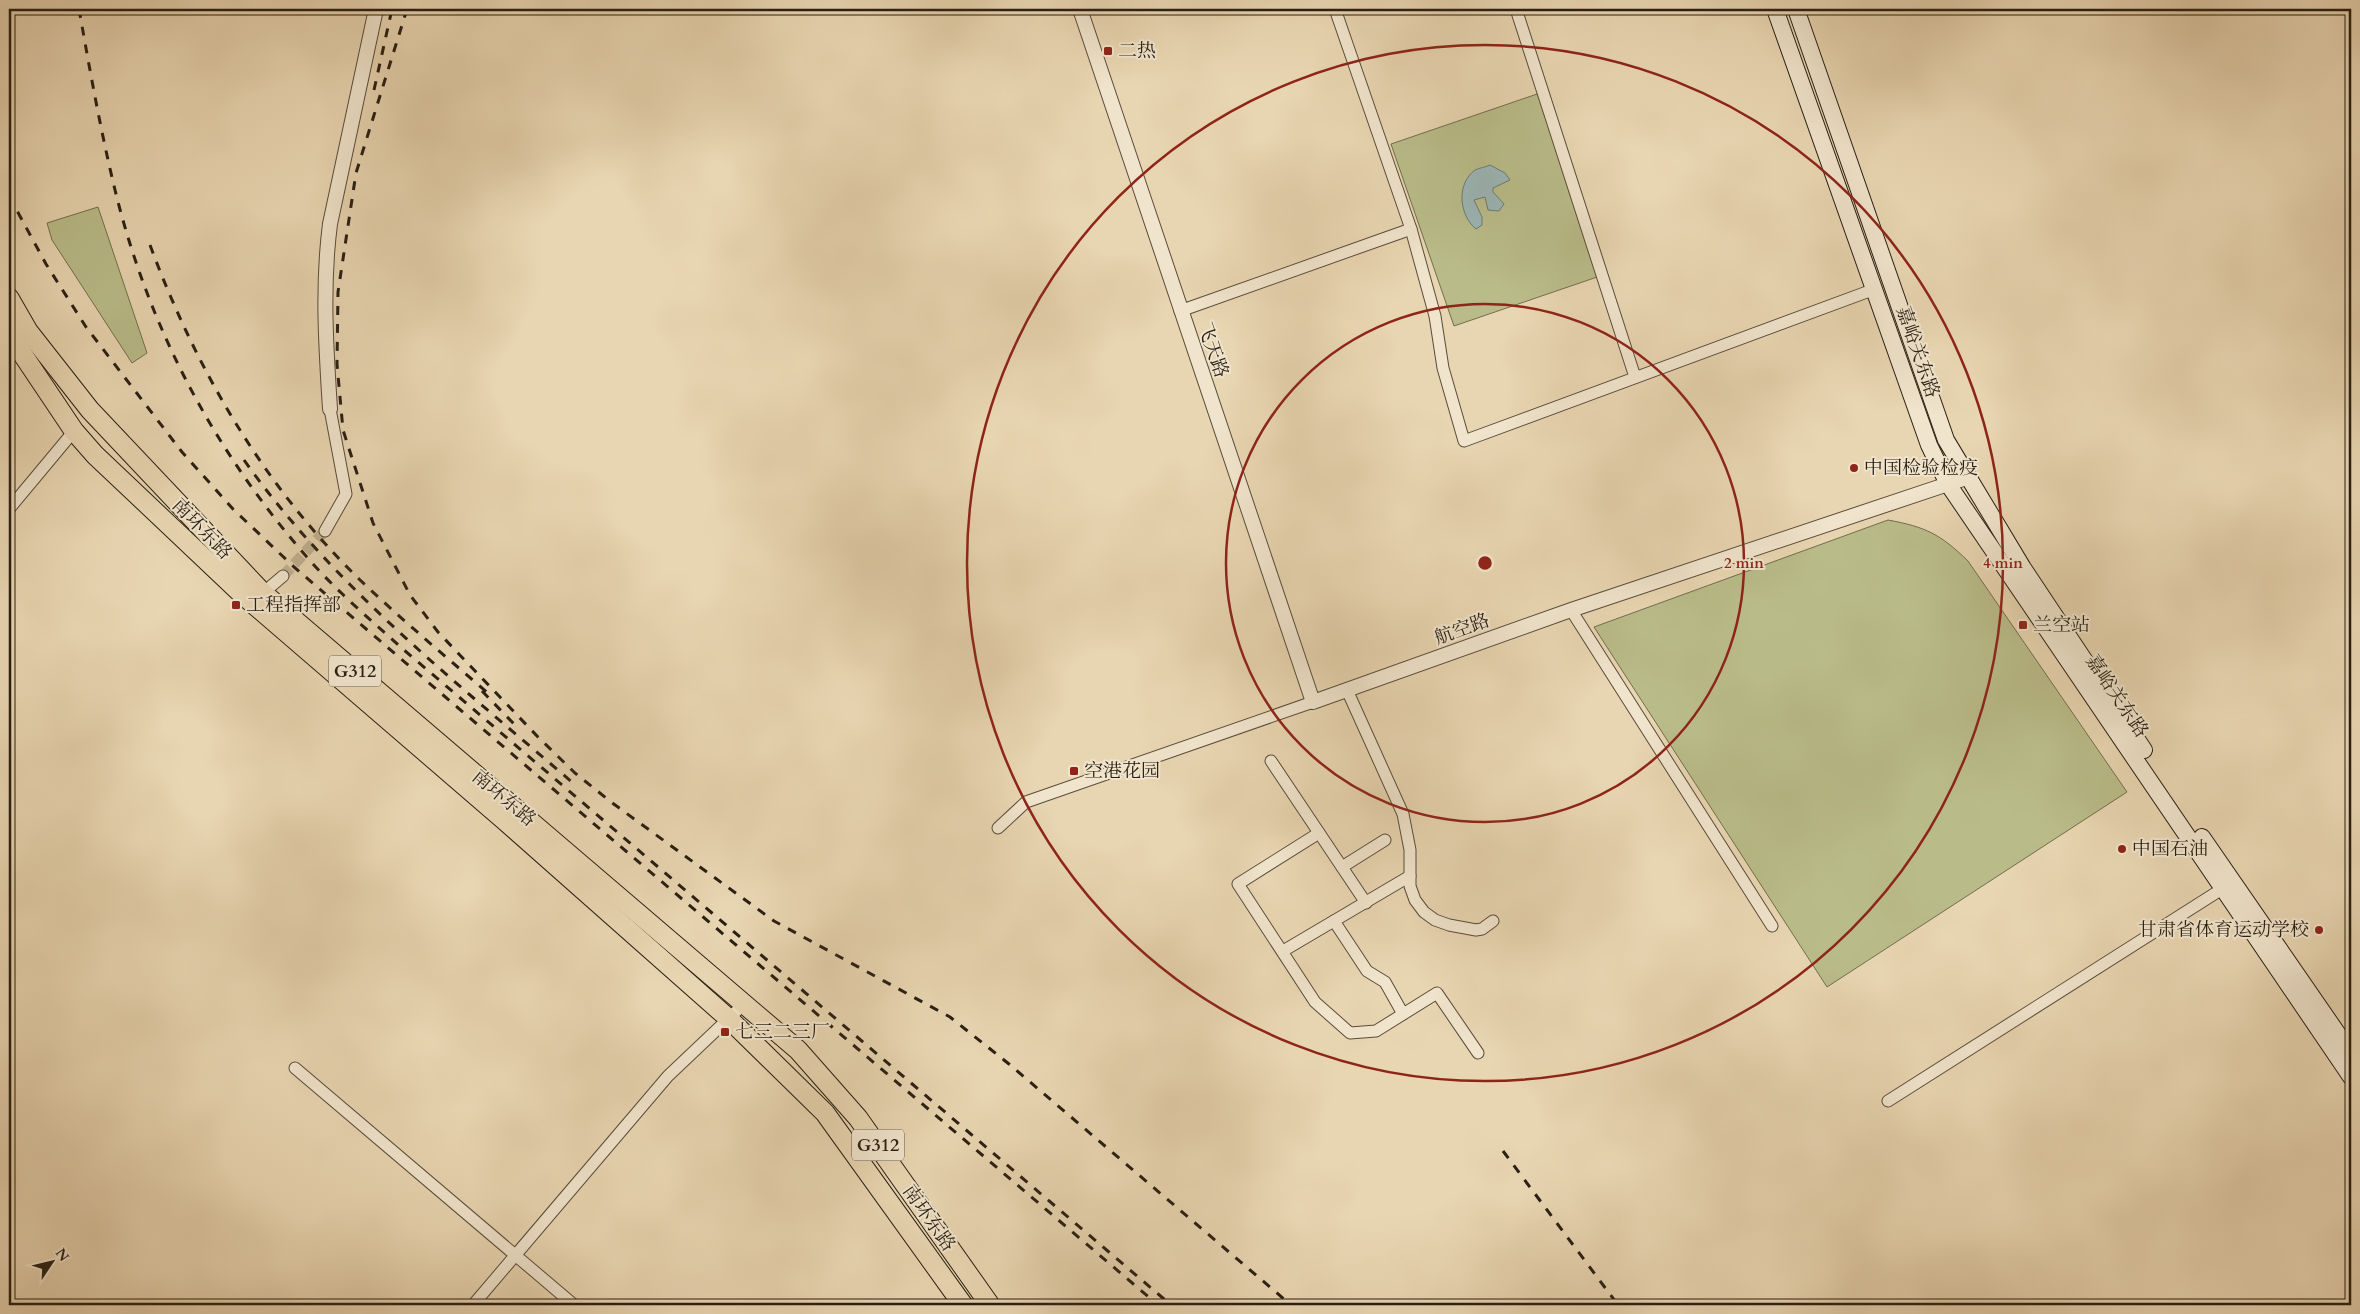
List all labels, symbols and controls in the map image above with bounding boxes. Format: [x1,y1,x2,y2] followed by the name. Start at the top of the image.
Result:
[1118,38,1156,64] place label: 二热
[1102,45,1114,57] marker: 二热
[1890,303,1946,401] street label: 嘉峪关东路
[1191,319,1235,381] street label: 飞天路
[1864,455,1978,481] place label: 中国检验检疫
[1848,462,1860,474] marker: 中国检验检疫
[166,493,238,565] street label: 南环东路
[1724,553,1764,573] text: 2 min
[1983,553,2023,573] text: 4 min
[1476,554,1494,572] centre of rings
[246,592,341,618] place label: 工程指挥部
[230,599,242,611] marker: 工程指挥部
[1431,607,1493,651] street label: 航空路
[2033,612,2090,638] place label: 兰空站
[2017,619,2029,631] marker: 兰空站
[2080,649,2154,743] street label: 嘉峪关东路
[329,656,381,686] road number: G312
[1084,758,1160,784] place label: 空港花园
[467,764,541,832] street label: 南环东路
[1068,765,1080,777] marker: 空港花园
[2132,836,2208,862] place label: 中国石油
[2116,843,2128,855] marker: 中国石油
[2138,917,2309,943] place label: 甘肃省体育运动学校
[2313,924,2325,936] marker: 甘肃省体育运动学校
[735,1019,830,1045] place label: 七三二三厂
[719,1026,731,1038] marker: 七三二三厂
[852,1130,904,1160] road number: G312
[897,1179,961,1257] street label: 南环东路
[28,1236,78,1286] north arrow
[51,1244,74,1265] text: N

